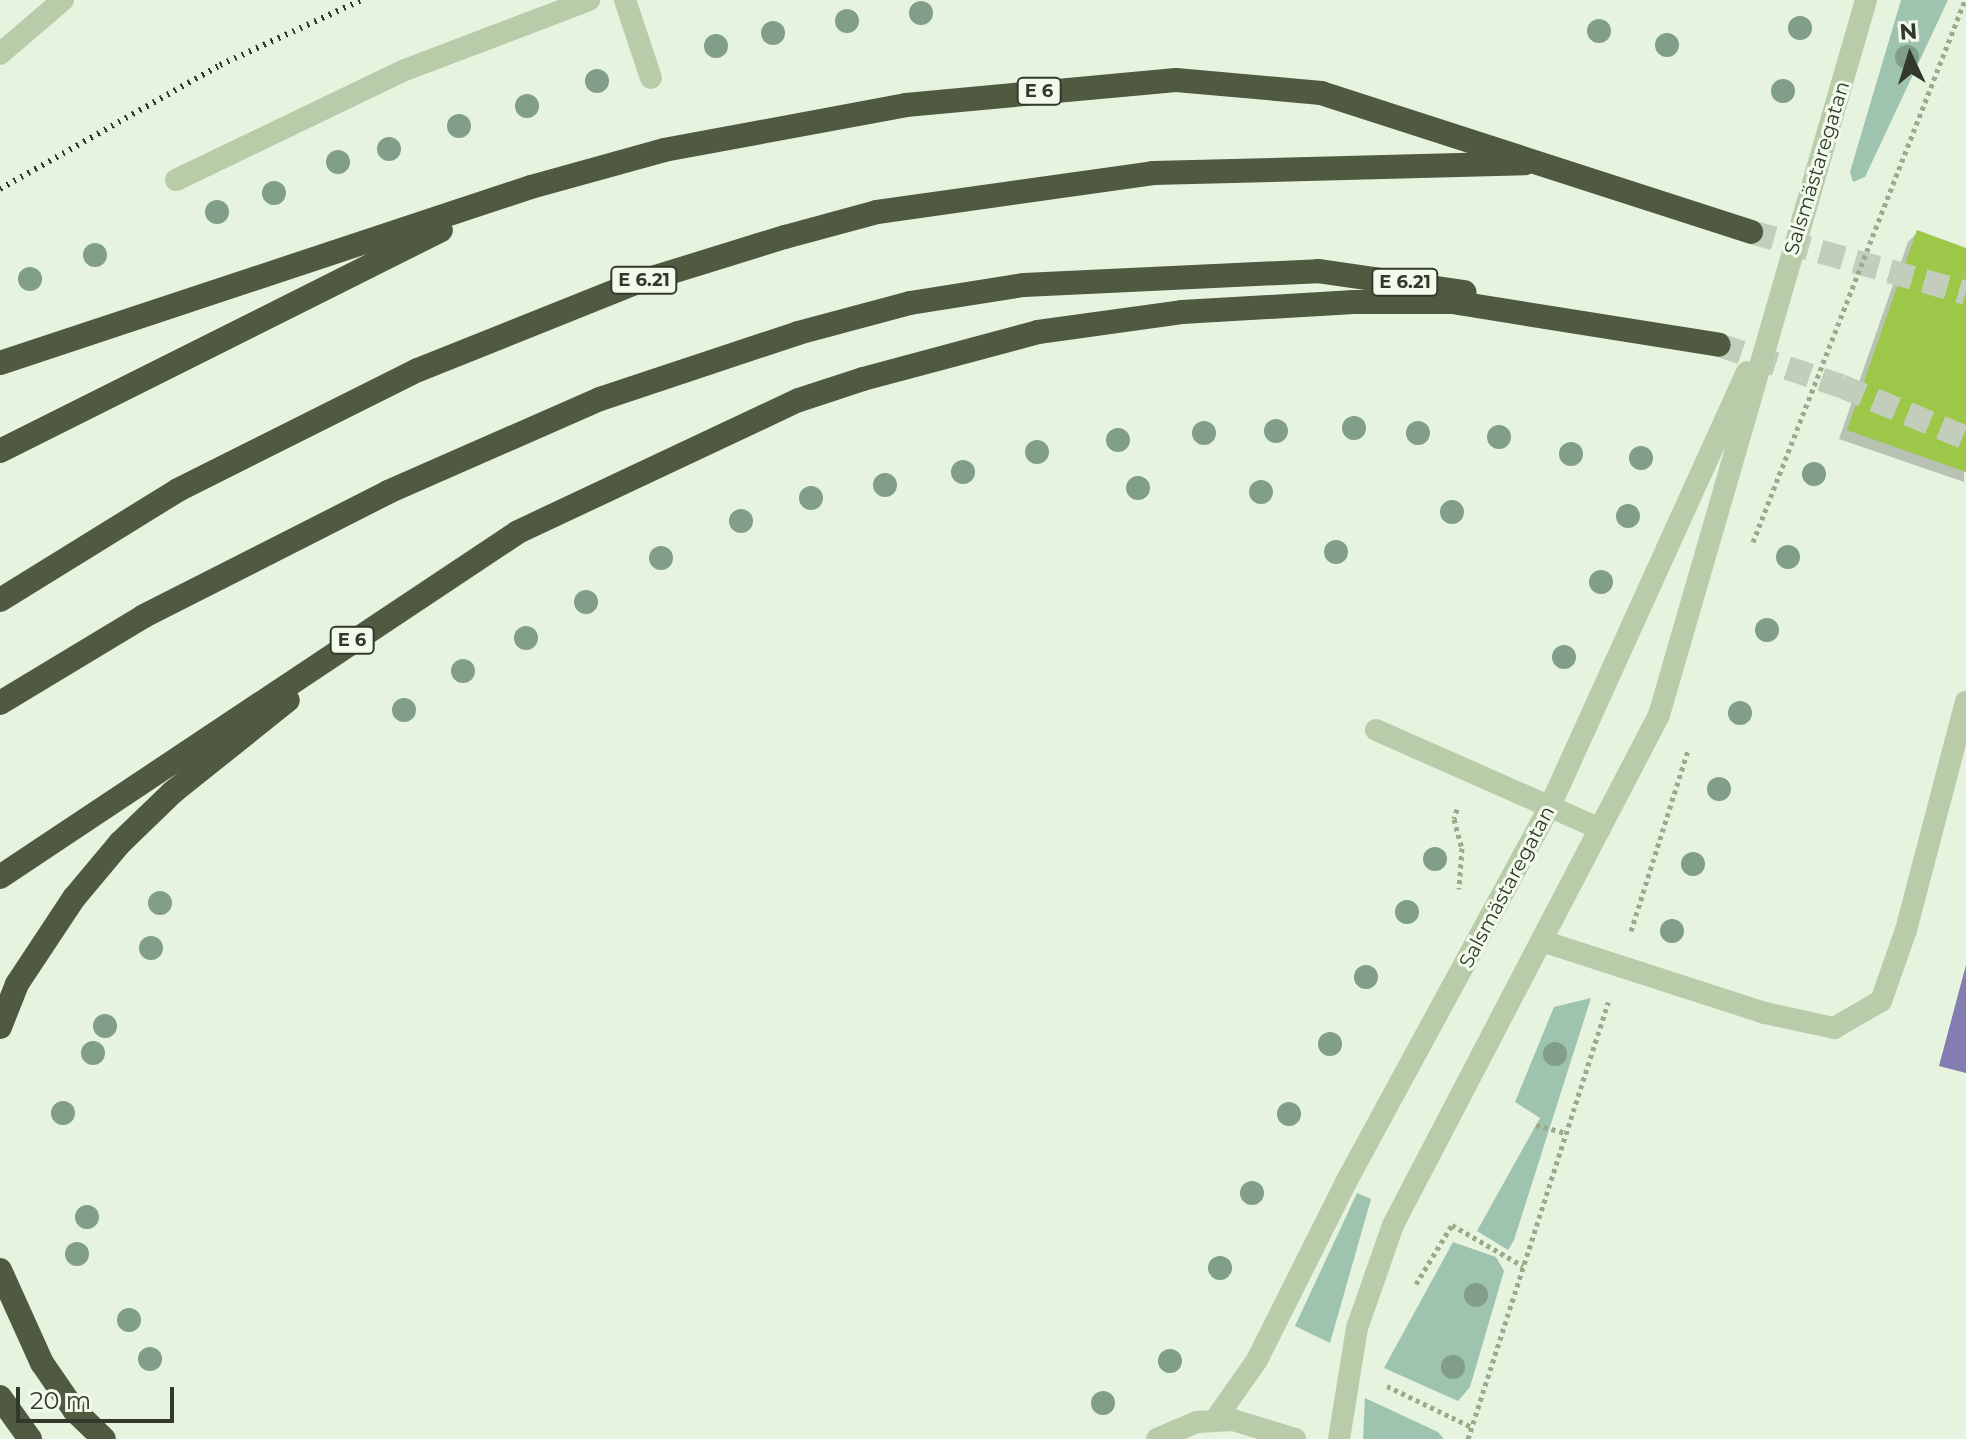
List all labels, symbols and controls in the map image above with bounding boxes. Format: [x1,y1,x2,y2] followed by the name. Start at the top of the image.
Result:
[1870,16,1950,96] north arrow
[1898,17,1918,46] text: N
[1015,77,1063,105] road number: E 6
[1779,78,1855,258] street label: Salsmästaregatan
[610,266,678,294] road number: E 6.21
[1371,268,1439,296] road number: E 6.21
[328,626,376,654] road number: E 6
[1454,802,1560,972] street label: Salsmästaregatan
[20,1371,178,1421] scale bar
[30,1386,91,1415] text: 20 m

